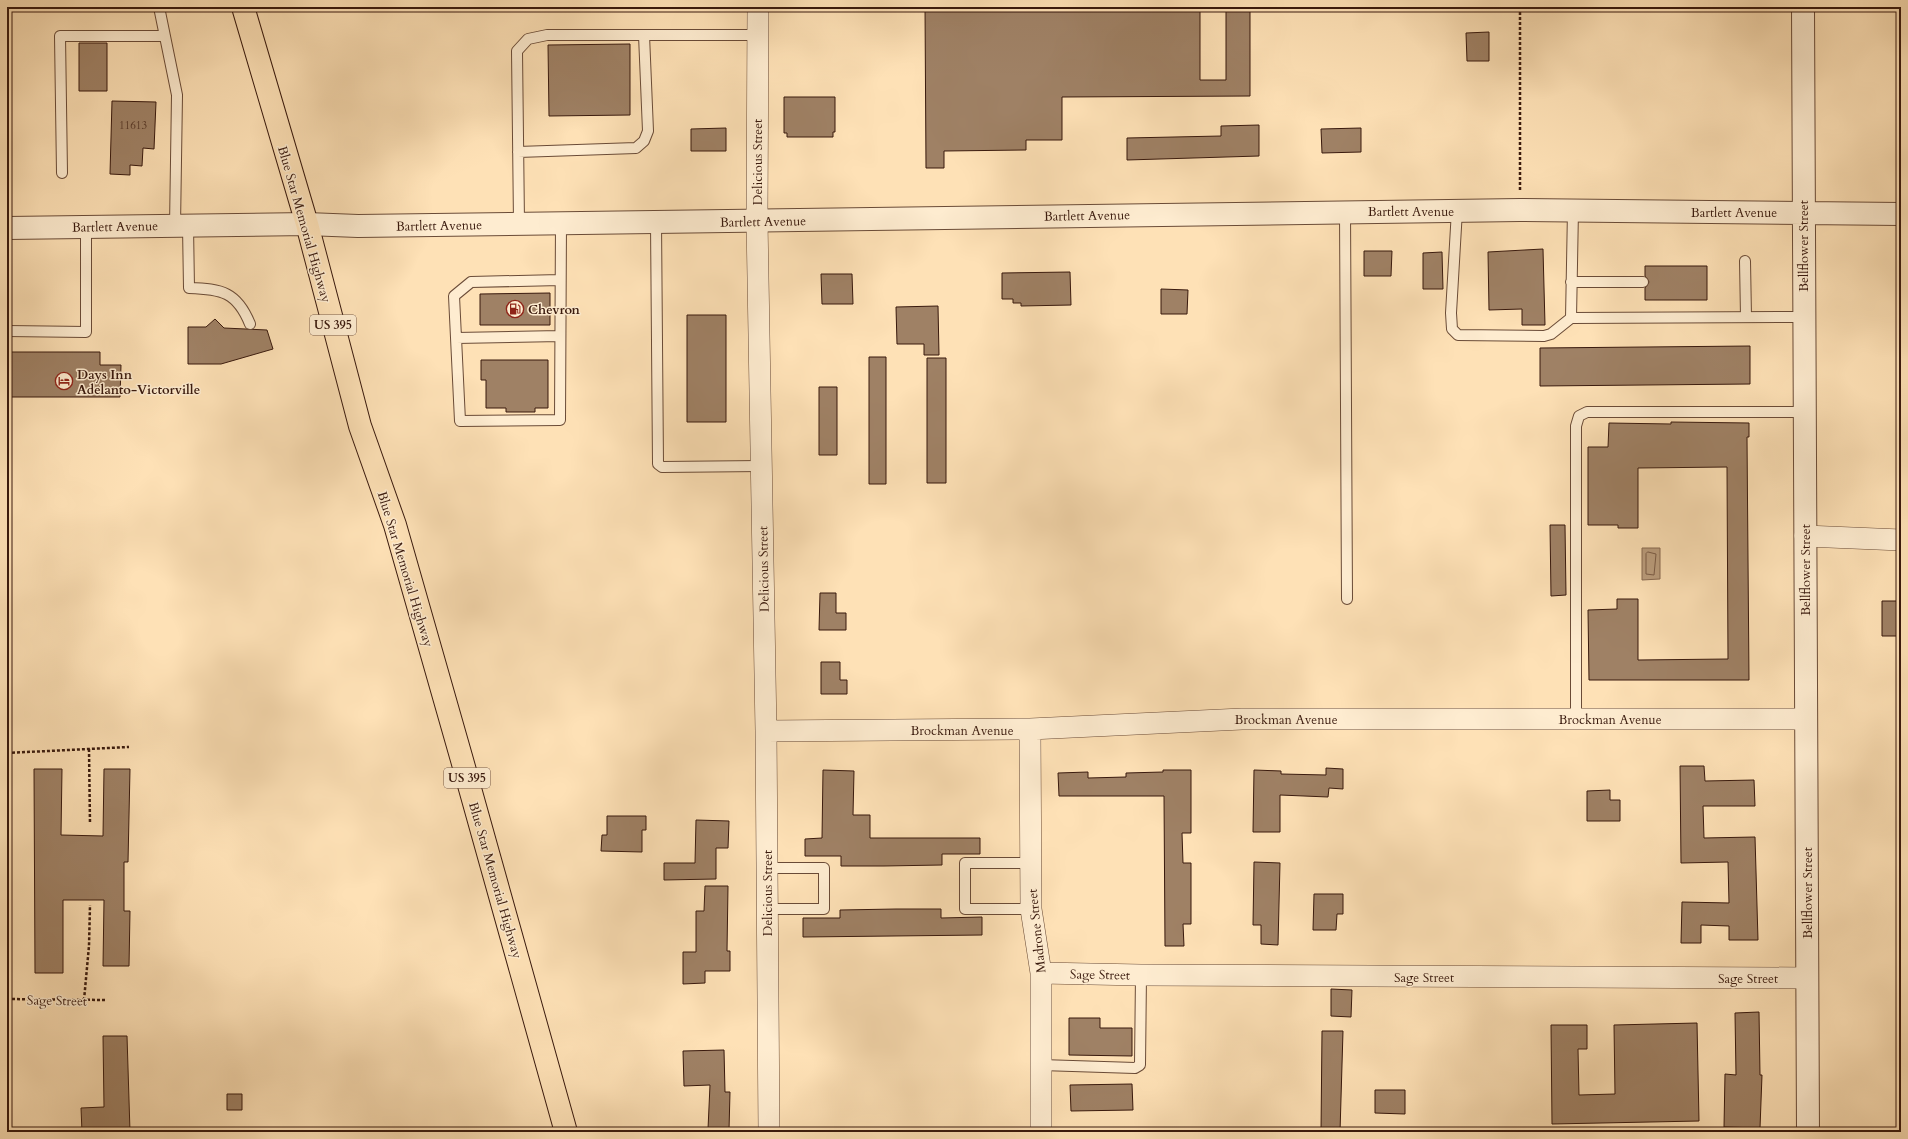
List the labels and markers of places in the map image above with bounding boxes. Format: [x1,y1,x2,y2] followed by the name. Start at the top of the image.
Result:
[505,299,525,319] fuel station icon: Chevron
[528,301,581,319] place label: Chevron
[77,366,200,399] place label: Days Inn Adelanto-Victorville
[54,371,74,391] hotel icon: Days Inn Adelanto-Victorville

